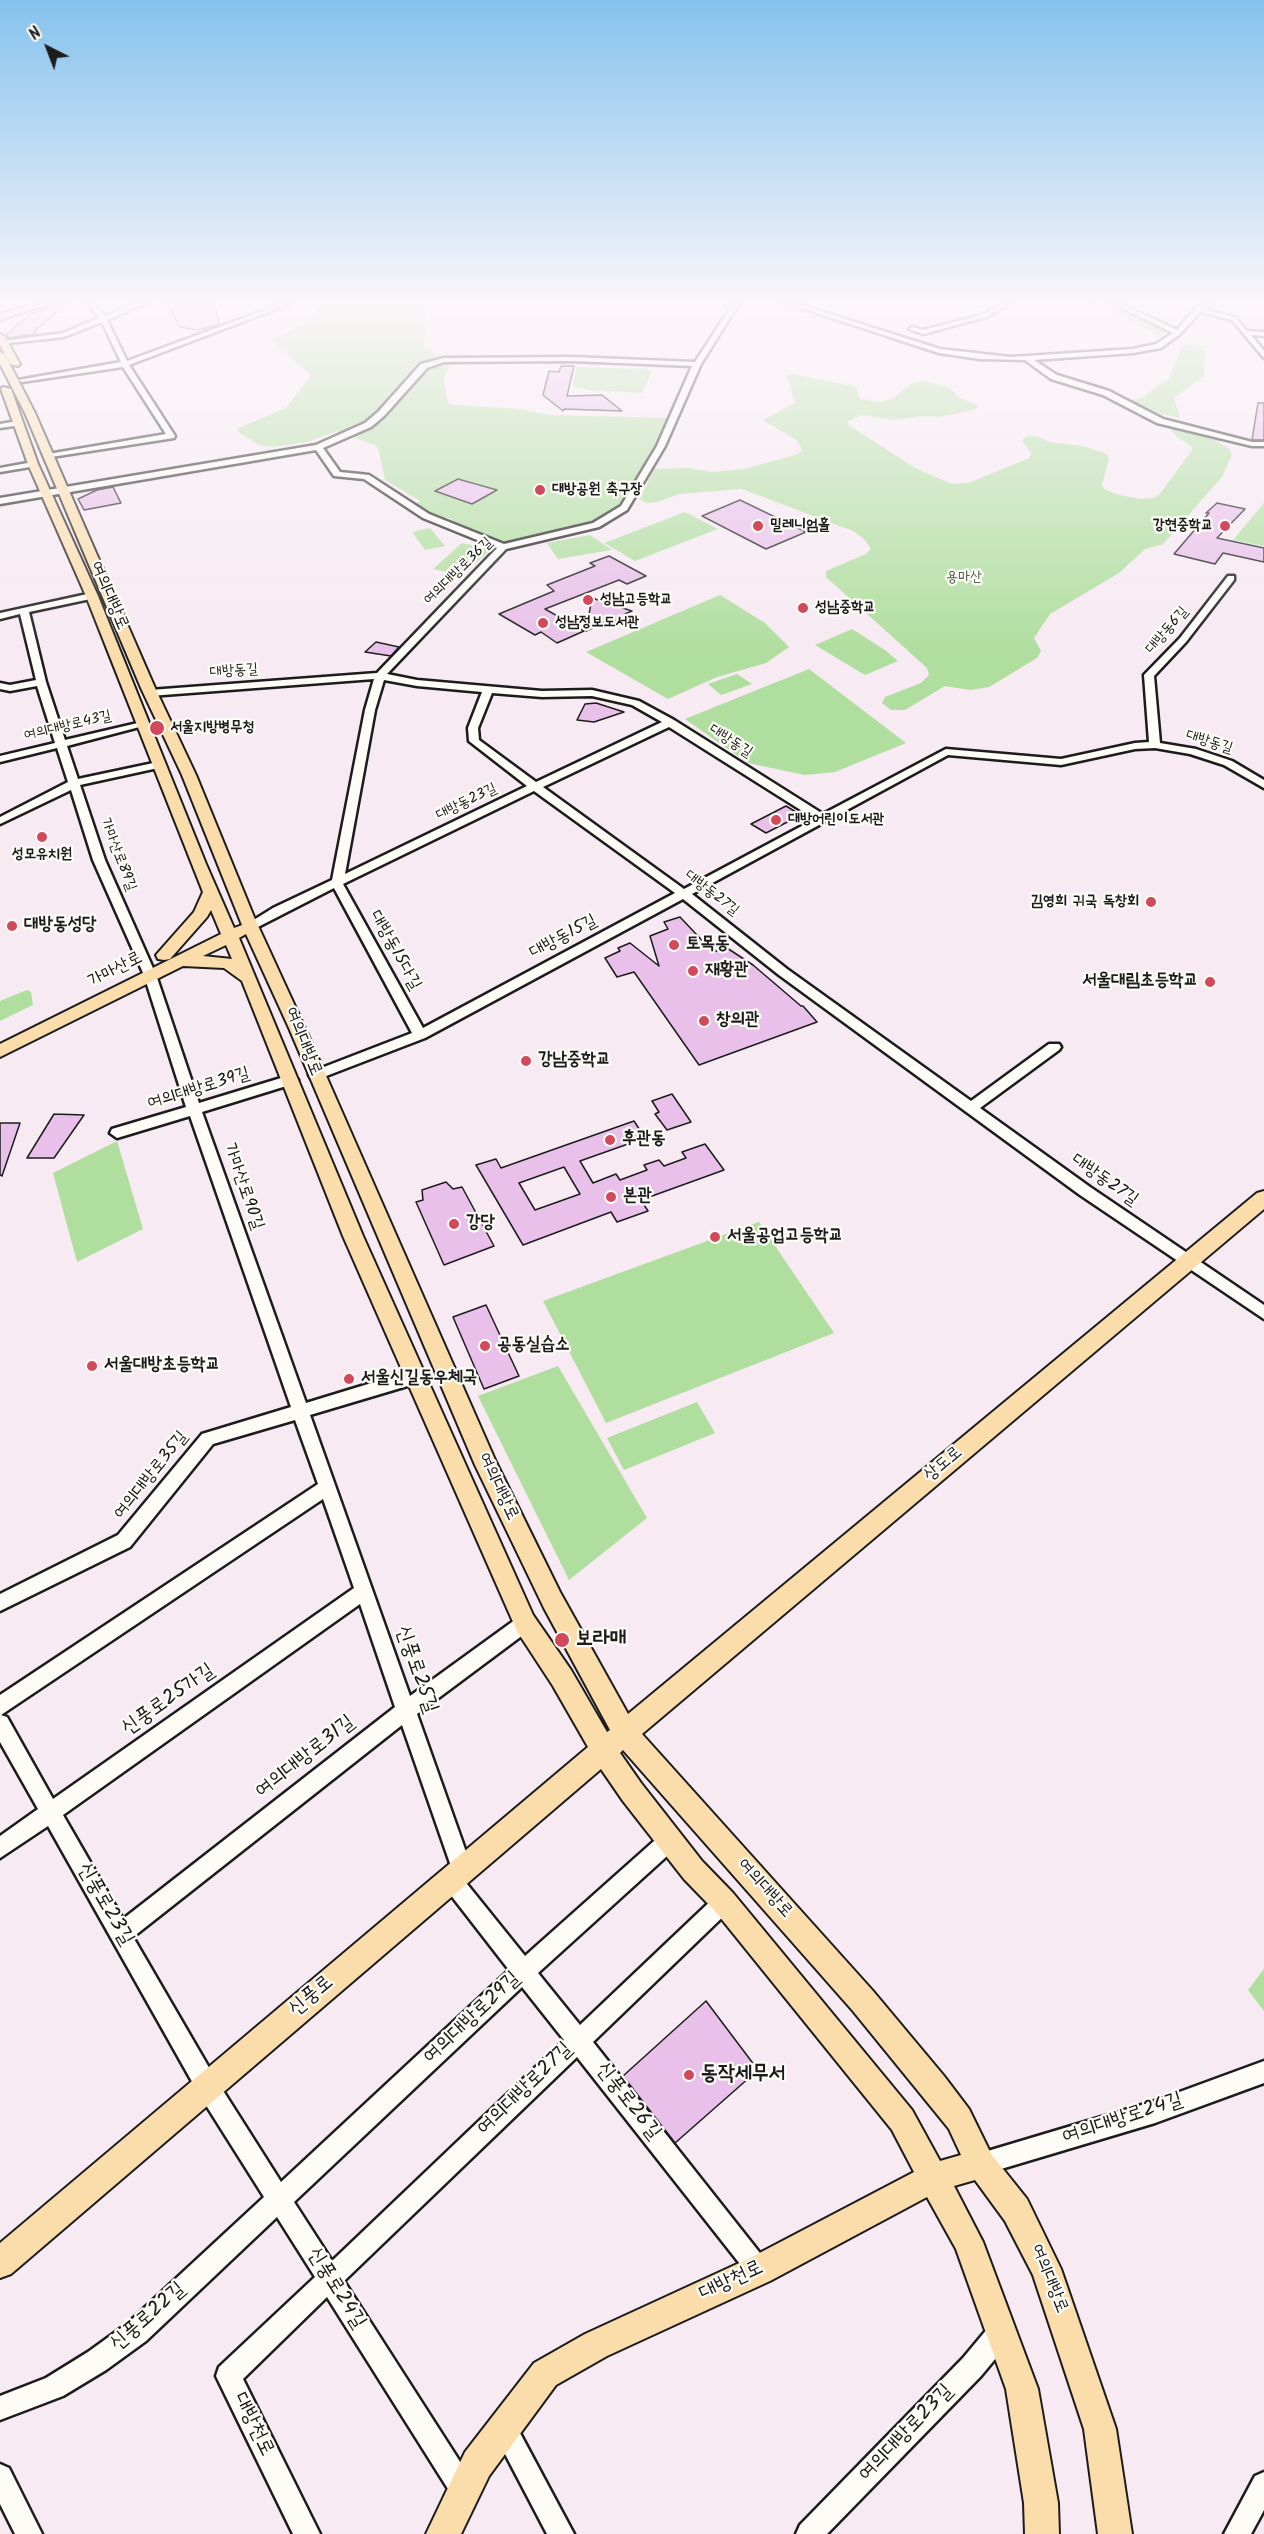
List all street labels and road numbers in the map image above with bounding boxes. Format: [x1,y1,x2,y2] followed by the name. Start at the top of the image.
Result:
[421,535,497,609] street label: 여의대방로36길
[84,558,132,634] street label: 여의대방로
[1143,604,1193,658] street label: 대방동6길
[209,661,259,683] street label: 대방동길
[22,708,114,746] street label: 여의대방로43길
[705,721,755,763] street label: 대방동길
[1183,727,1235,759] street label: 대방동길
[434,781,500,825] street label: 대방동23길
[95,816,139,894] street label: 가마산로89길
[680,867,742,921] street label: 대방동27길
[363,907,425,995] street label: 대방동15다길
[527,911,601,965] street label: 대방동15길
[85,948,147,994] street label: 가마산로
[278,1004,326,1080] street label: 여의대방로
[145,1064,253,1116] street label: 여의대방로39길
[217,1141,267,1233] street label: 가마산로90길
[1066,1150,1142,1212] street label: 대방동27길
[110,1428,194,1524] street label: 여의대방로35길
[920,1443,968,1487] street label: 상도로
[472,1450,522,1524] street label: 여의대방로
[388,1623,442,1717] street label: 신풍로25길
[118,1660,220,1742] street label: 신풍로25가길
[251,1711,361,1805] street label: 여의대방로31길
[732,1855,796,1923] street label: 여의대방로
[70,1859,138,1951] street label: 신풍로23길
[419,1968,527,2070] street label: 여의대방로29길
[284,1971,340,2023] street label: 신풍로
[473,2038,579,2142] street label: 여의대방로27길
[589,2058,665,2146] street label: 신풍로26길
[1060,2089,1186,2151] street label: 여의대방로24길
[1024,2241,1072,2317] street label: 여의대방로
[300,2244,370,2334] street label: 신풍로24길
[696,2256,768,2308] street label: 대방천로
[106,2278,192,2358] street label: 신풍로22길
[854,2380,960,2488] street label: 여의대방로23길
[226,2389,278,2461] street label: 대방천로

